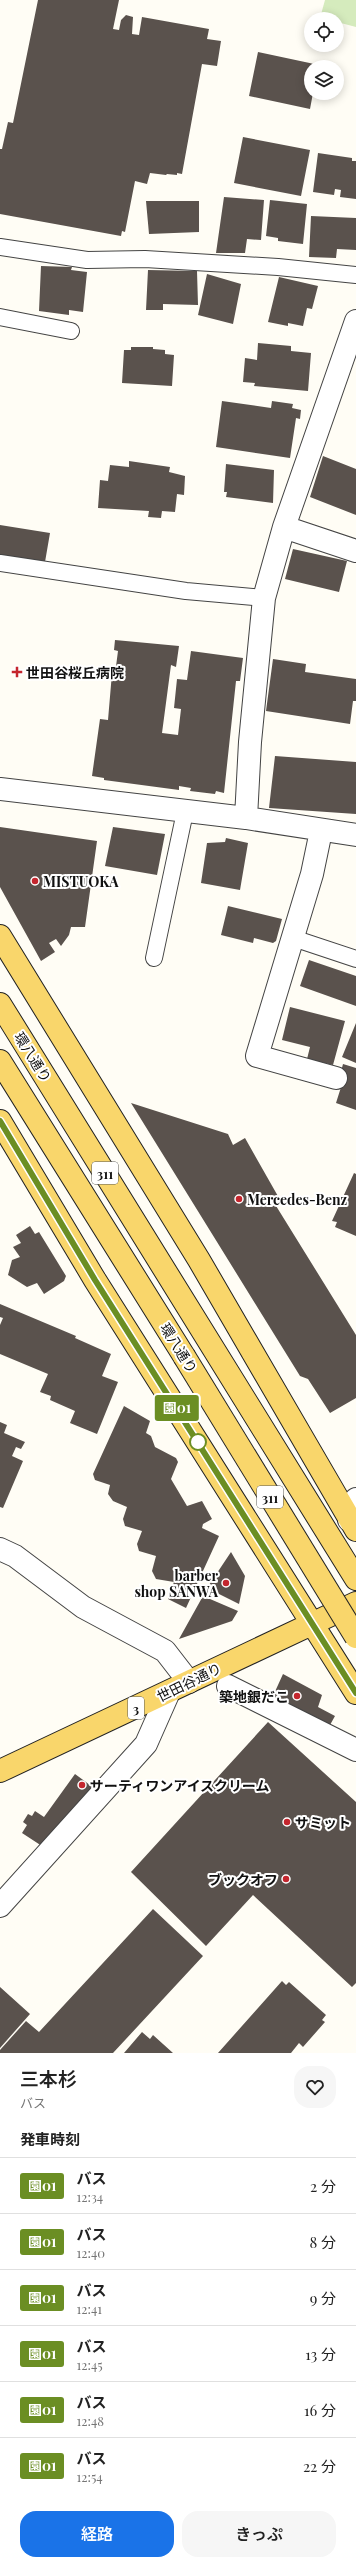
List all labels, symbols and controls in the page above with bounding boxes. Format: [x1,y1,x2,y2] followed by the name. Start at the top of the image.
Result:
[304,12,344,100] map controls
[304,12,344,52] button: locate
[304,60,344,100] button: layers
[26,663,124,682] place label: 世田谷桜丘病院
[11,666,23,678] marker: 世田谷桜丘病院
[43,872,119,891] place label: MISTUOKA
[30,876,40,886] marker: MISTUOKA
[10,1028,56,1086] street label: 環八通り
[92,1162,118,1184] road number: 311
[247,1190,348,1209] place label: Mercedes-Benz
[234,1194,244,1204] marker: Mercedes-Benz
[156,1319,202,1377] street label: 環八通り
[154,1395,200,1421] line badge: 園01
[163,1398,191,1417] text: 園01
[189,1433,207,1451] unlabelled marker
[257,1486,283,1508] road number: 311
[134,1566,219,1601] place label: barber shop SANWA
[221,1578,231,1588] marker: barber shop SANWA
[153,1658,225,1706] street label: 世田谷通り
[219,1687,289,1706] place label: 築地銀だこ
[292,1691,302,1701] marker: 築地銀だこ
[128,1697,144,1719] road number: 3
[90,1776,270,1795] place label: サーティワンアイスクリーム
[77,1780,87,1790] marker: サーティワンアイスクリーム
[295,1813,351,1832] place label: サミット
[282,1817,292,1827] marker: サミット
[208,1870,278,1889] place label: ブックオフ
[281,1874,291,1884] marker: ブックオフ
[20,2065,77,2091] text: 三本杉
[294,2066,336,2108] button: heart
[20,2094,46,2111] text: バス
[20,2129,80,2149] text: 発車時刻
[76,2168,106,2188] text: バス
[28,2176,56,2195] text: 園01
[310,2176,336,2196] text: 2 分
[76,2188,103,2205] text: 12:34
[76,2224,106,2244] text: バス
[28,2232,56,2251] text: 園01
[309,2232,336,2252] text: 8 分
[76,2244,105,2261] text: 12:40
[76,2280,106,2300] text: バス
[28,2288,56,2307] text: 園01
[310,2288,336,2308] text: 9 分
[76,2300,102,2317] text: 12:41
[76,2336,106,2356] text: バス
[28,2344,56,2363] text: 園01
[305,2344,336,2364] text: 13 分
[76,2356,103,2373] text: 12:45
[76,2392,106,2412] text: バス
[28,2400,56,2419] text: 園01
[304,2400,336,2420] text: 16 分
[76,2412,104,2429] text: 12:48
[76,2448,106,2468] text: バス
[28,2456,56,2475] text: 園01
[303,2456,336,2476] text: 22 分
[76,2468,103,2485] text: 12:54
[20,2511,174,2557] button: 経路
[182,2511,336,2557] button: きっぷ

